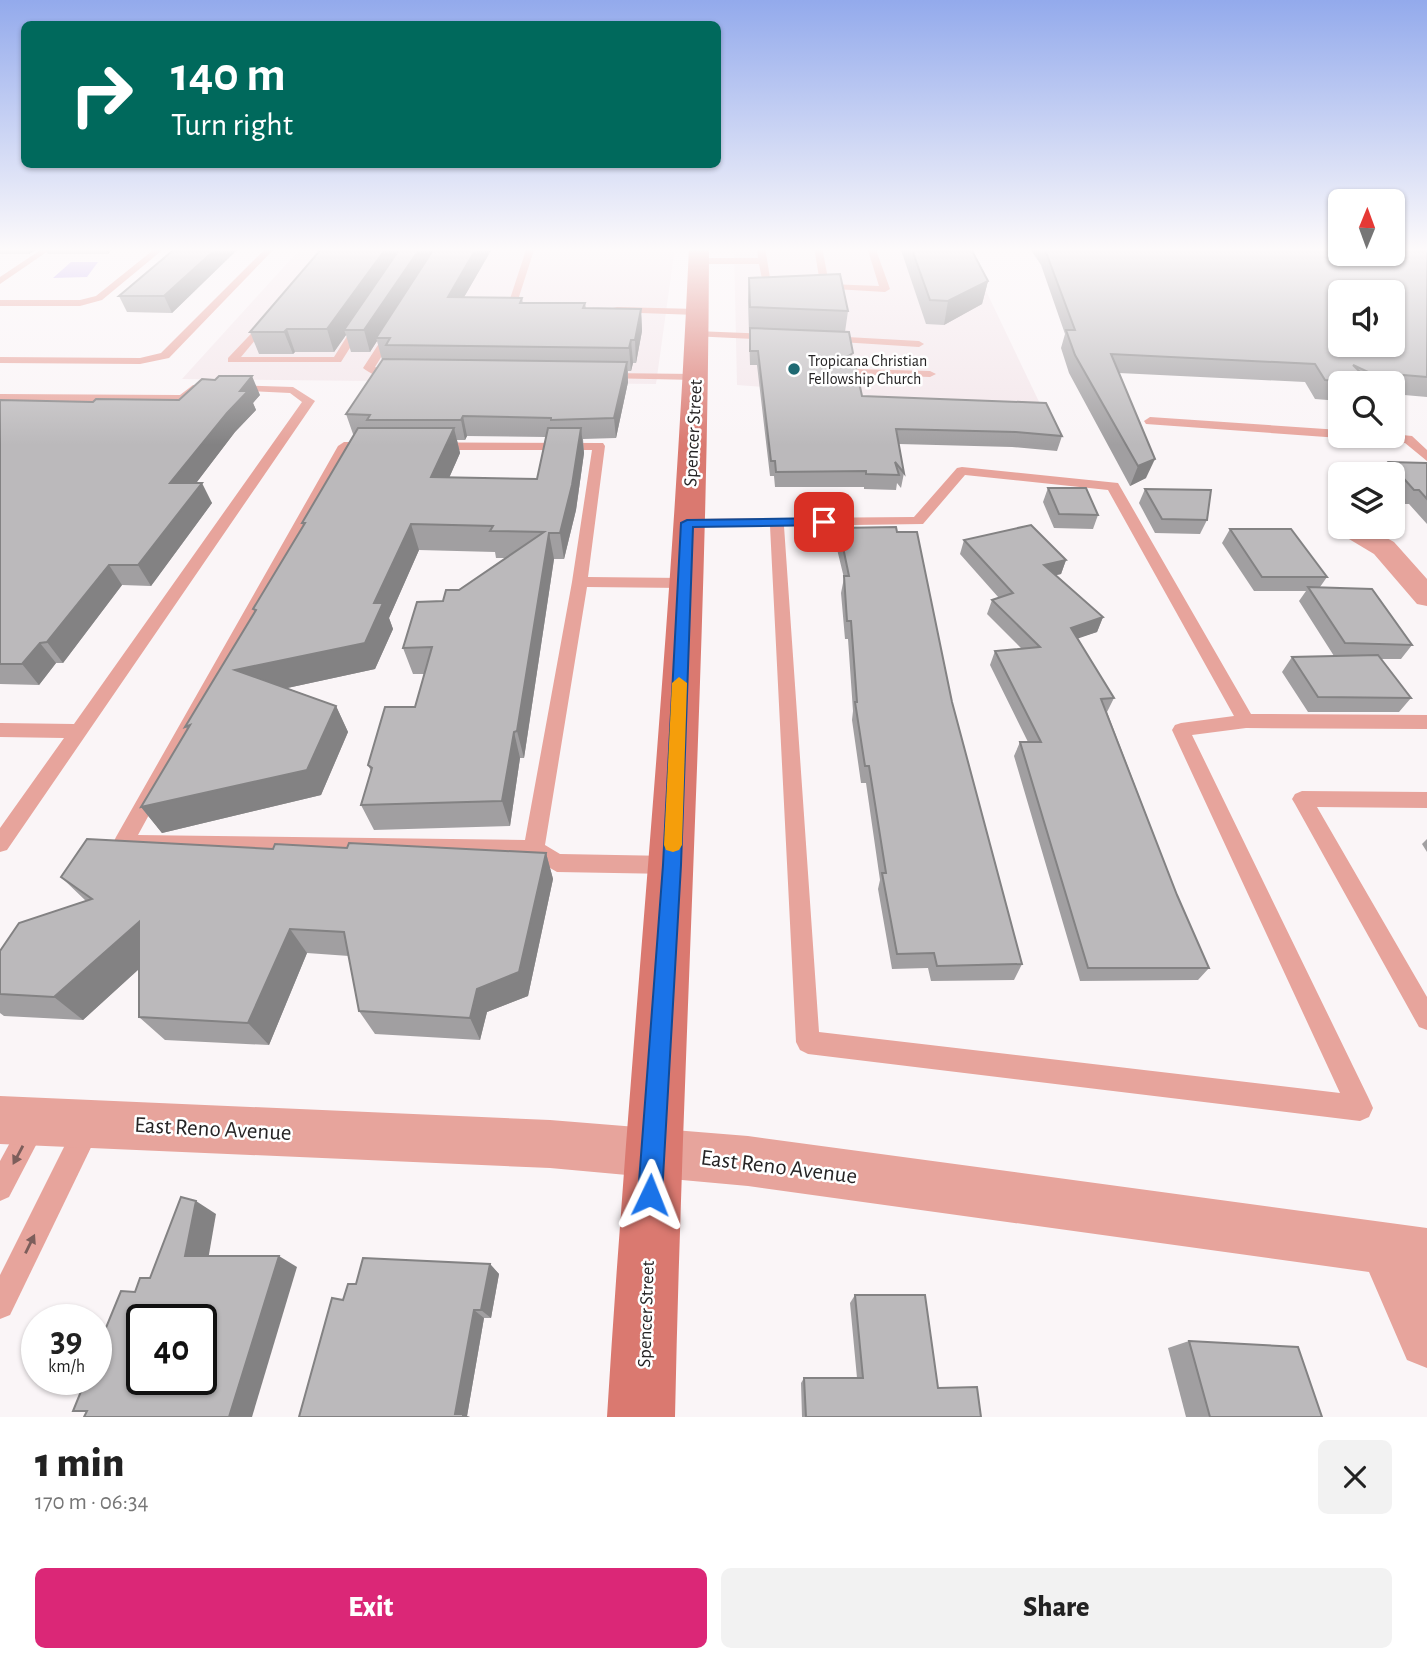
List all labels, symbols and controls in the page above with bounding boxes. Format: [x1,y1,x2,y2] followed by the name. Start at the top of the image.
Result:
[56,49,147,140] icon: right
[171,51,286,100] text: 140 m
[171,109,293,141] text: Turn right
[1328,189,1405,266] north arrow
[1328,189,1405,539] map controls
[1328,280,1405,357] button: sound
[808,353,927,387] place label: Tropicana Christian Fellowship Church
[786,361,802,377] marker: Tropicana Christian Fellowship Church
[1328,371,1405,448] button: search
[681,379,706,487] street label: Spencer Street
[1328,462,1405,539] button: layers
[794,492,854,552] pin
[805,503,843,541] icon: arrive
[134,1114,292,1145] street label: East Reno Avenue
[12,1145,24,1165] one-way arrow
[699,1146,858,1188] street label: East Reno Avenue
[613,1158,687,1232] position arrow
[24,1234,35,1254] one-way arrow
[635,1260,658,1368] street label: Spencer Street
[126,1304,217,1395] speed limit sign: 40
[50,1323,82,1358] text: 39
[48,1358,85,1376] text: km/h
[1318,1440,1392,1514] button: close
[35,1442,124,1484] text: 1 min
[35,1491,148,1514] text: 170 m · 06:34
[35,1568,707,1648] button: Exit
[721,1568,1392,1648] button: Share

